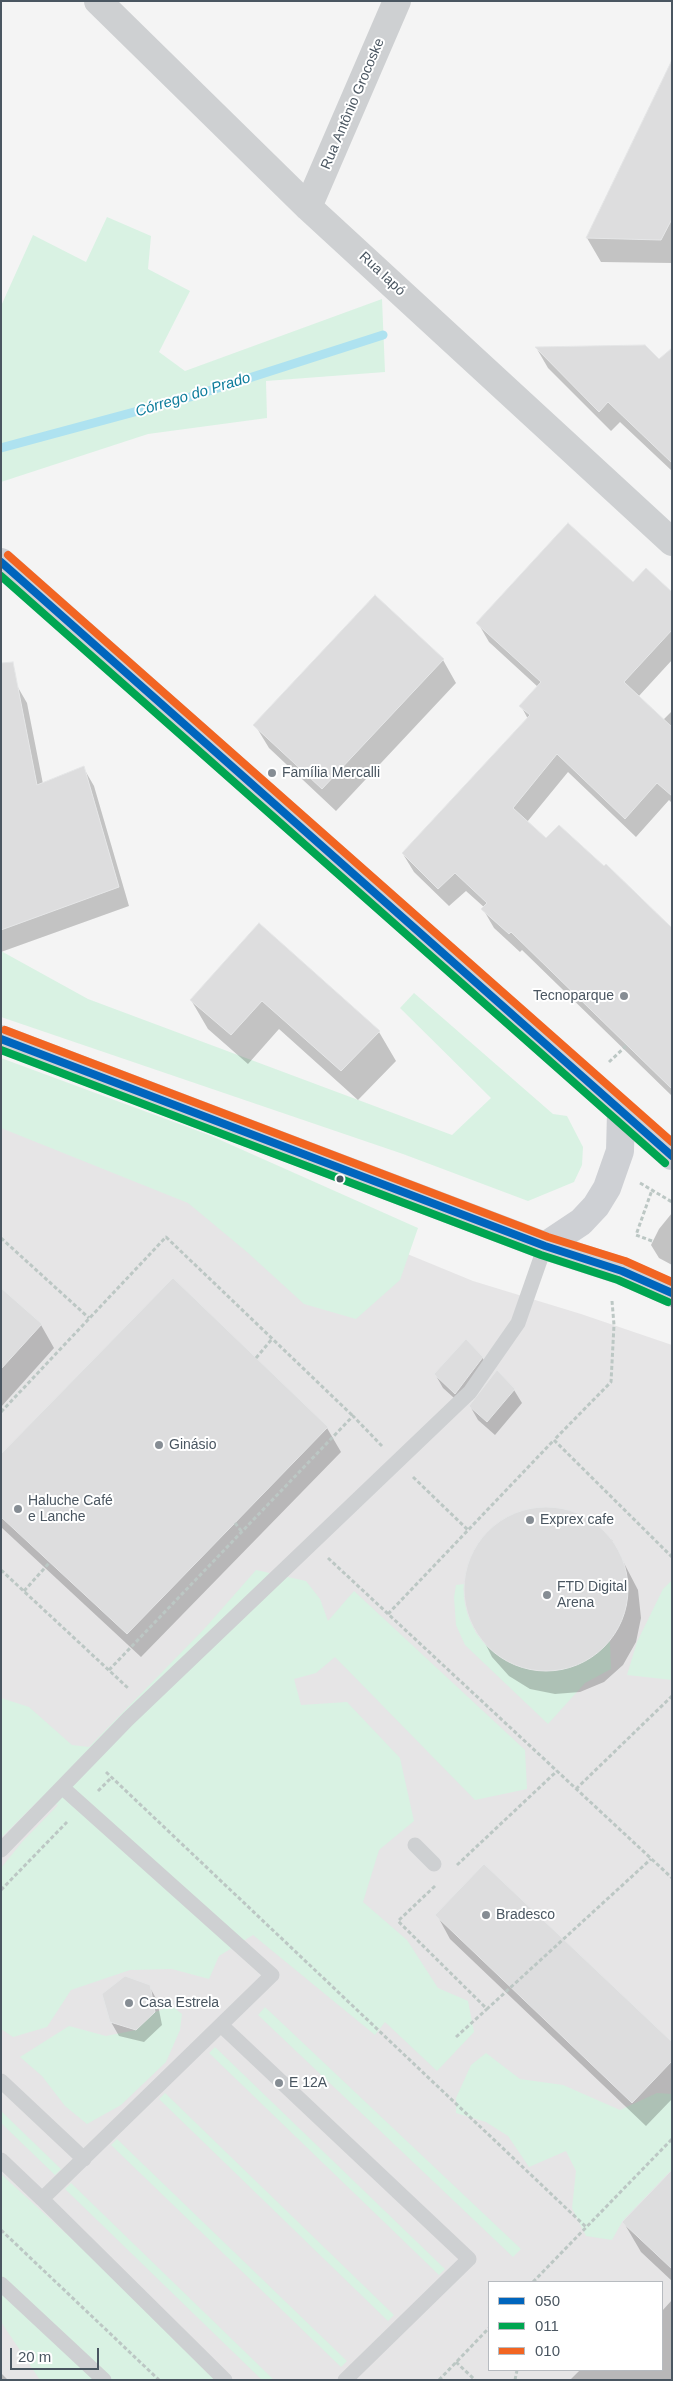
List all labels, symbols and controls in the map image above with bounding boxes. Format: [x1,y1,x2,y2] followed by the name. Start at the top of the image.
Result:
[318,36,388,172] street label: Rua Antônio Grocoske
[355,248,409,300] street label: Rua Iapó
[133,369,253,421] water label: Córrego do Prado
[282,765,380,781] place label: Família Mercalli
[266,767,278,779] marker: Família Mercalli
[533,988,614,1004] place label: Tecnoparque
[618,990,630,1002] marker: Tecnoparque
[335,1174,345,1184] unlabelled marker
[169,1437,216,1453] place label: Ginásio
[153,1439,165,1451] marker: Ginásio
[28,1493,113,1525] place label: Haluche Café e Lanche
[12,1503,24,1515] marker: Haluche Café e Lanche
[540,1512,614,1528] place label: Exprex cafe
[524,1514,536,1526] marker: Exprex cafe
[557,1579,627,1611] place label: FTD Digital Arena
[541,1589,553,1601] marker: FTD Digital Arena
[496,1907,555,1923] place label: Bradesco
[480,1909,492,1921] marker: Bradesco
[139,1995,219,2011] place label: Casa Estrela
[123,1997,135,2009] marker: Casa Estrela
[289,2075,327,2091] place label: E 12A
[273,2077,285,2089] marker: E 12A
[488,2281,663,2371] legend
[535,2292,560,2309] text: 050
[535,2317,559,2334] text: 011
[12,2338,101,2370] scale bar
[535,2342,560,2359] text: 010
[18,2348,51,2365] text: 20 m

